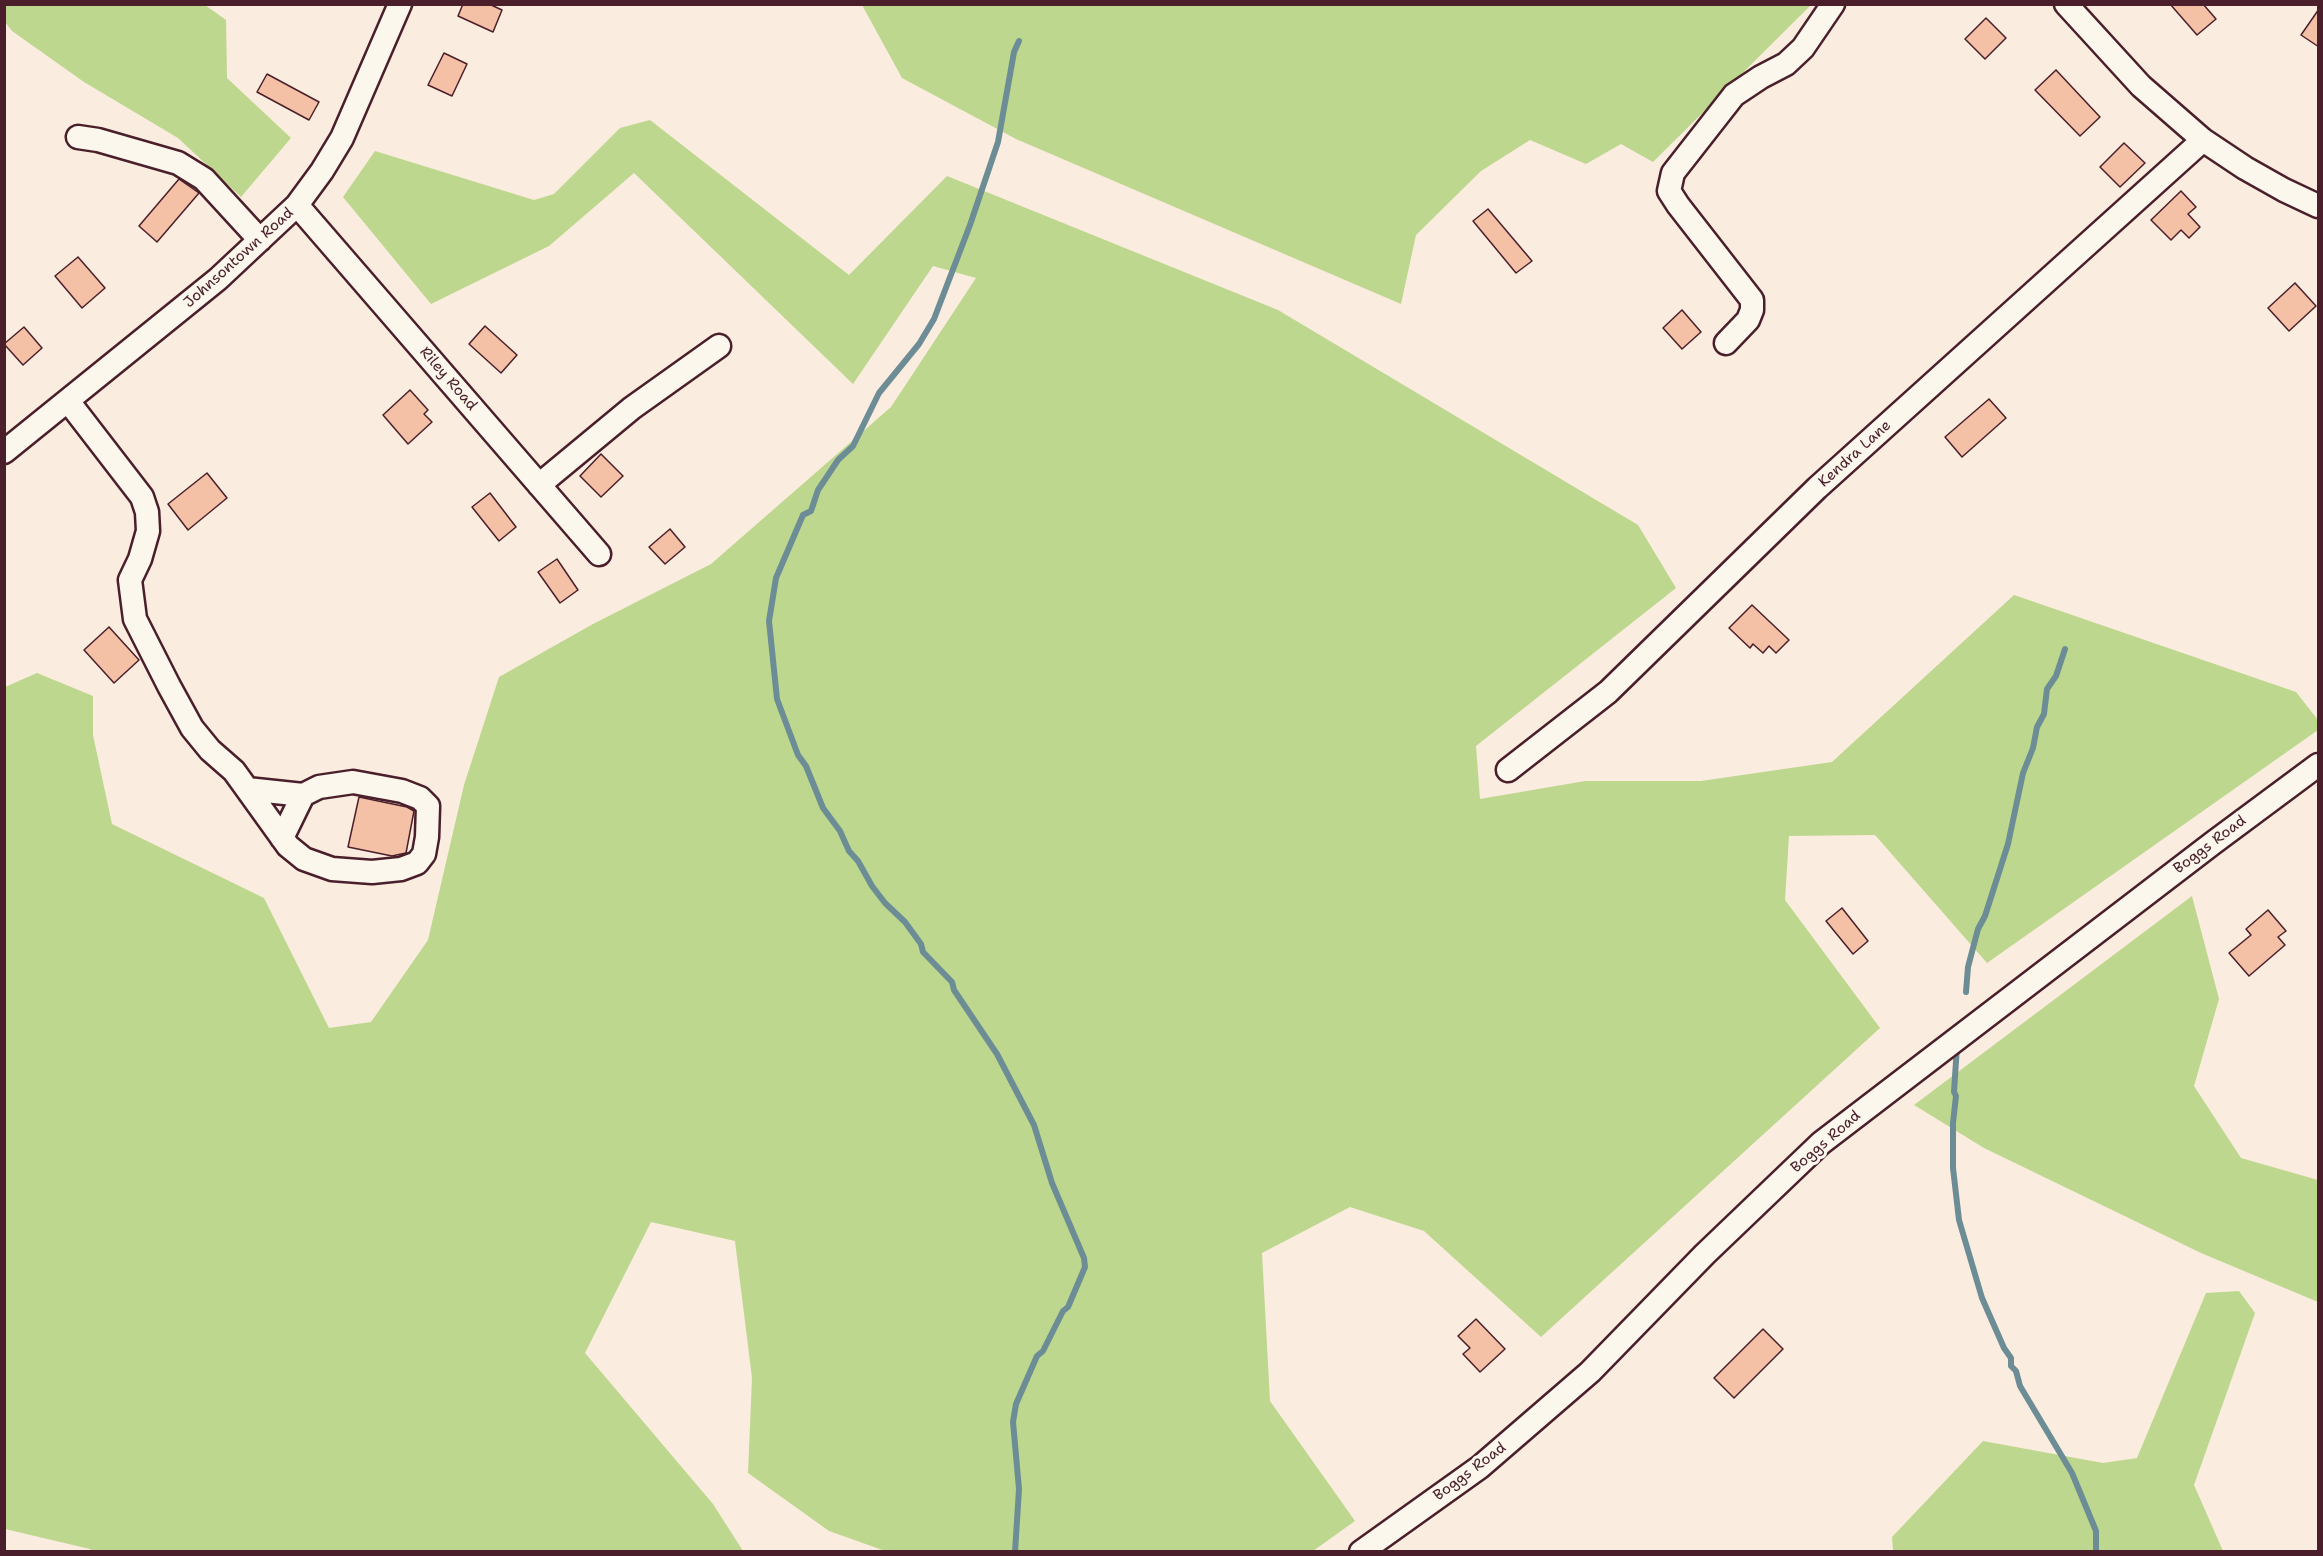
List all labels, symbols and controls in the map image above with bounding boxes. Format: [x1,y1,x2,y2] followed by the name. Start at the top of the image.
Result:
[180,204,298,312] street label: Johnsontown Road
[415,343,481,415] street label: Riley Road
[1815,417,1895,491] street label: Kendra Lane
[2170,812,2250,878] street label: Boggs Road
[1788,1107,1864,1177] street label: Boggs Road
[1430,1439,1510,1505] street label: Boggs Road

